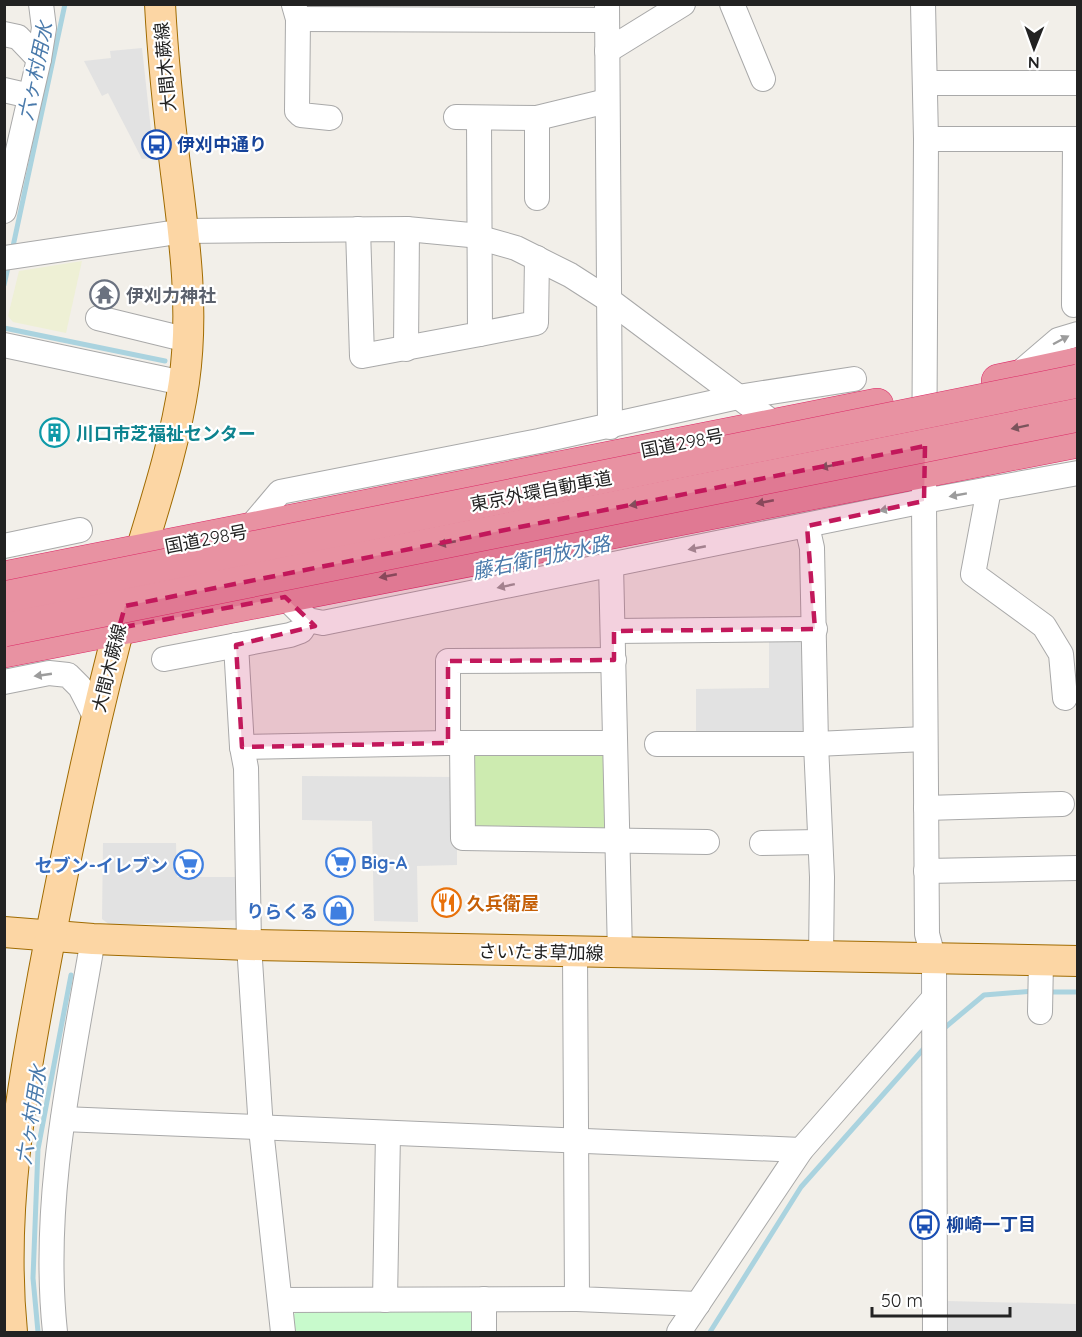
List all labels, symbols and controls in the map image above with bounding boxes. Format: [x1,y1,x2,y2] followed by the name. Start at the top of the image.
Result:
[12,18,58,123] water label: 六ヶ村用水
[1004,18,1064,78] north arrow
[150,21,180,113] street label: 大間木蕨線
[1028,53,1040,73] text: N
[140,128,172,160] bus stop icon: 伊刈中通り
[177,133,267,156] place label: 伊刈中通り
[89,279,121,311] temple icon: 伊刈力神社
[126,284,216,307] place label: 伊刈力神社
[1052,336,1070,346] one-way arrow
[39,417,71,449] building icon: 川口市芝福祉センター
[76,422,256,445] place label: 川口市芝福祉センター
[1010,423,1029,432] one-way arrow
[639,424,725,462] street label: 国道298号
[819,462,838,471] one-way arrow
[468,466,614,516] street label: 東京外環自動車道
[948,491,967,500] one-way arrow
[755,498,774,507] one-way arrow
[628,500,647,509] one-way arrow
[878,505,897,514] one-way arrow
[163,520,249,558] street label: 国道298号
[470,530,614,584] water label: 藤右衛門放水路
[437,539,456,548] one-way arrow
[687,544,706,553] one-way arrow
[379,572,397,582] one-way arrow
[496,582,515,591] one-way arrow
[87,622,131,714] street label: 大間木蕨線
[33,670,52,680] one-way arrow
[324,846,356,878] supermarket icon: Big-A
[173,849,205,881] supermarket icon: セブン-イレブン
[361,851,408,874] place label: Big-A
[35,854,168,877] place label: セブン-イレブン
[430,887,462,919] restaurant icon: 久兵衛屋
[467,892,539,915] place label: 久兵衛屋
[323,895,355,927] shop icon: りらくる
[246,900,318,923] place label: りらくる
[478,939,604,965] street label: さいたま草加線
[11,1062,51,1166] water label: 六ヶ村用水
[909,1208,941,1240] bus stop icon: 柳崎一丁目
[946,1213,1036,1236] place label: 柳崎一丁目
[872,1280,1010,1318] scale bar
[881,1289,923,1312] text: 50 m

